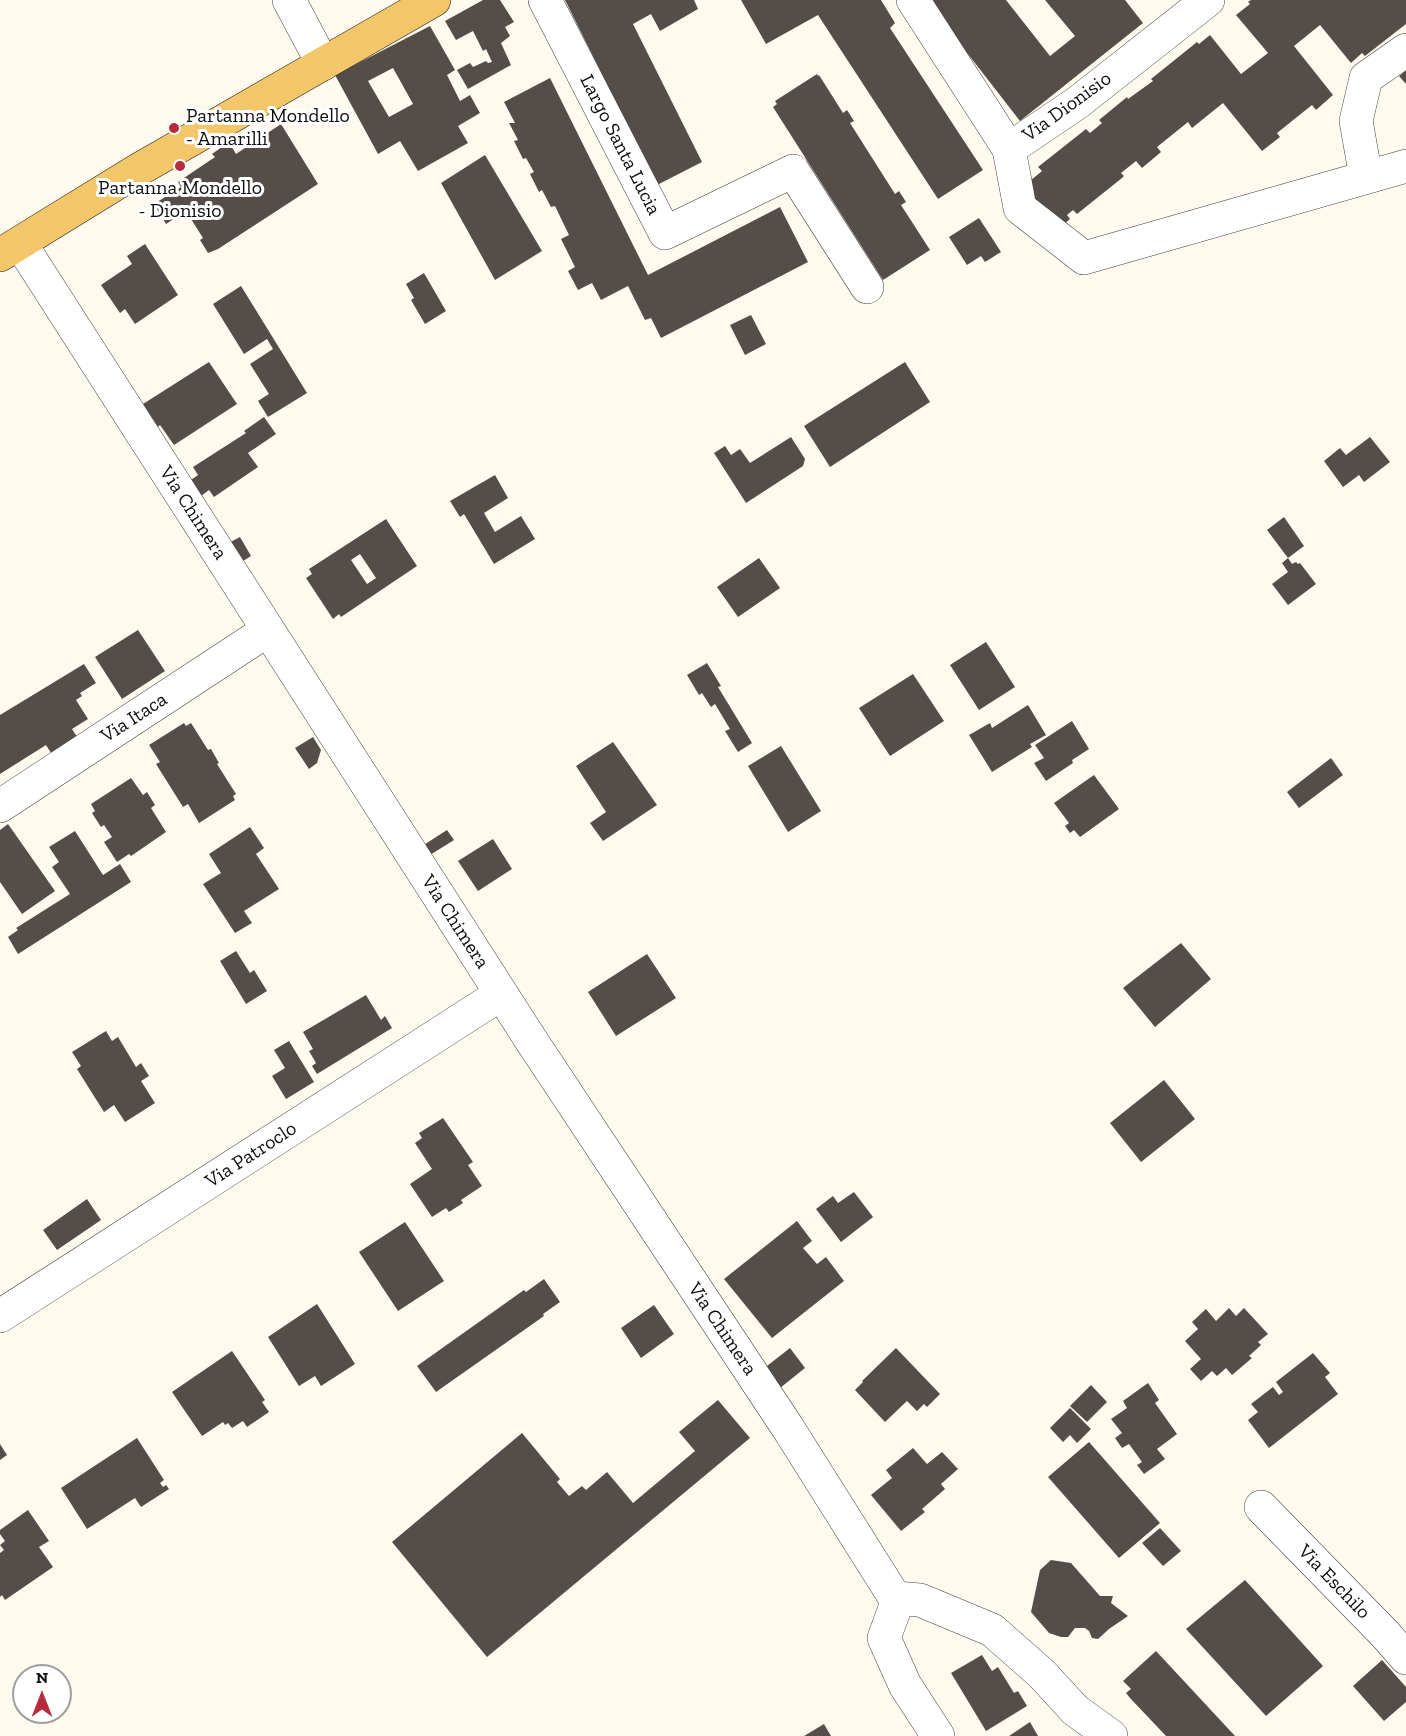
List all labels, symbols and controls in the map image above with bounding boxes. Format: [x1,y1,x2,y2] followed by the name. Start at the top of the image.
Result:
[1018,67,1116,147] street label: Via Dionisio
[574,71,666,219] street label: Largo Santa Lucia
[186,104,350,151] place label: Partanna Mondello - Amarilli
[167,121,181,135] marker: Partanna Mondello - Amarilli
[173,159,187,173] marker: Partanna Mondello - Dionisio
[98,176,262,223] place label: Partanna Mondello - Dionisio
[154,462,232,564] street label: Via Chimera
[96,688,172,748] street label: Via Itaca
[416,871,494,973] street label: Via Chimera
[201,1117,301,1193] street label: Via Patroclo
[682,1278,762,1380] street label: Via Chimera
[1293,1540,1375,1624] street label: Via Eschilo
[12,1664,72,1724] north arrow
[36,1668,48,1687] text: N

